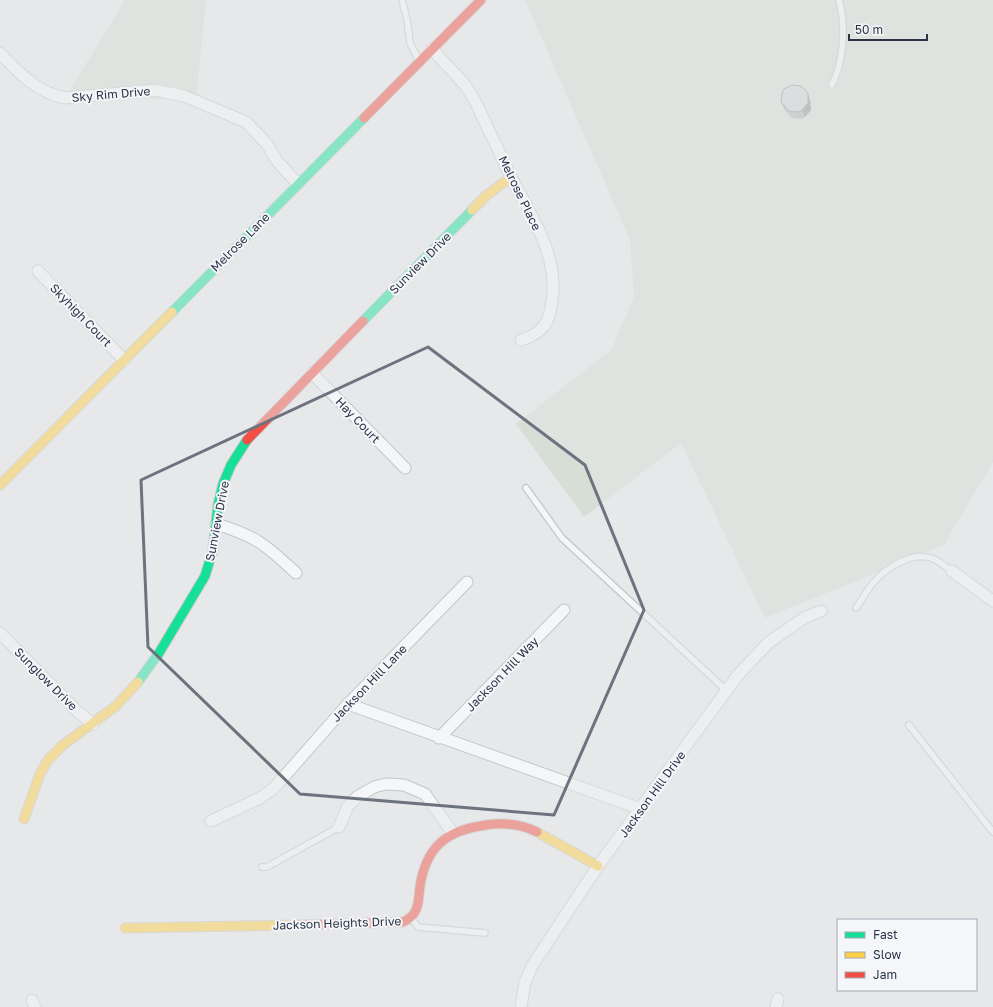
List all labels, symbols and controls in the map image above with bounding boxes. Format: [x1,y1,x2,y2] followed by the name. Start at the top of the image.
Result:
[849,16,927,42] scale bar
[855,22,883,37] text: 50 m
[71,83,151,105] street label: Sky Rim Drive
[495,153,545,233] street label: Melrose Place
[207,209,273,275] street label: Melrose Lane
[386,229,454,297] street label: Sunview Drive
[47,280,115,350] street label: Skyhigh Court
[333,394,384,446] street label: Hay Court
[202,480,232,562] street label: Sunview Drive
[463,633,542,714] street label: Jackson Hill Way
[328,641,410,725] street label: Jackson Hill Lane
[11,644,81,714] street label: Sunglow Drive
[616,748,688,840] street label: Jackson Hill Drive
[273,913,402,933] street label: Jackson Heights Drive
[837,919,977,991] legend
[873,927,898,942] text: Fast
[873,947,901,962] text: Slow
[873,967,897,982] text: Jam

